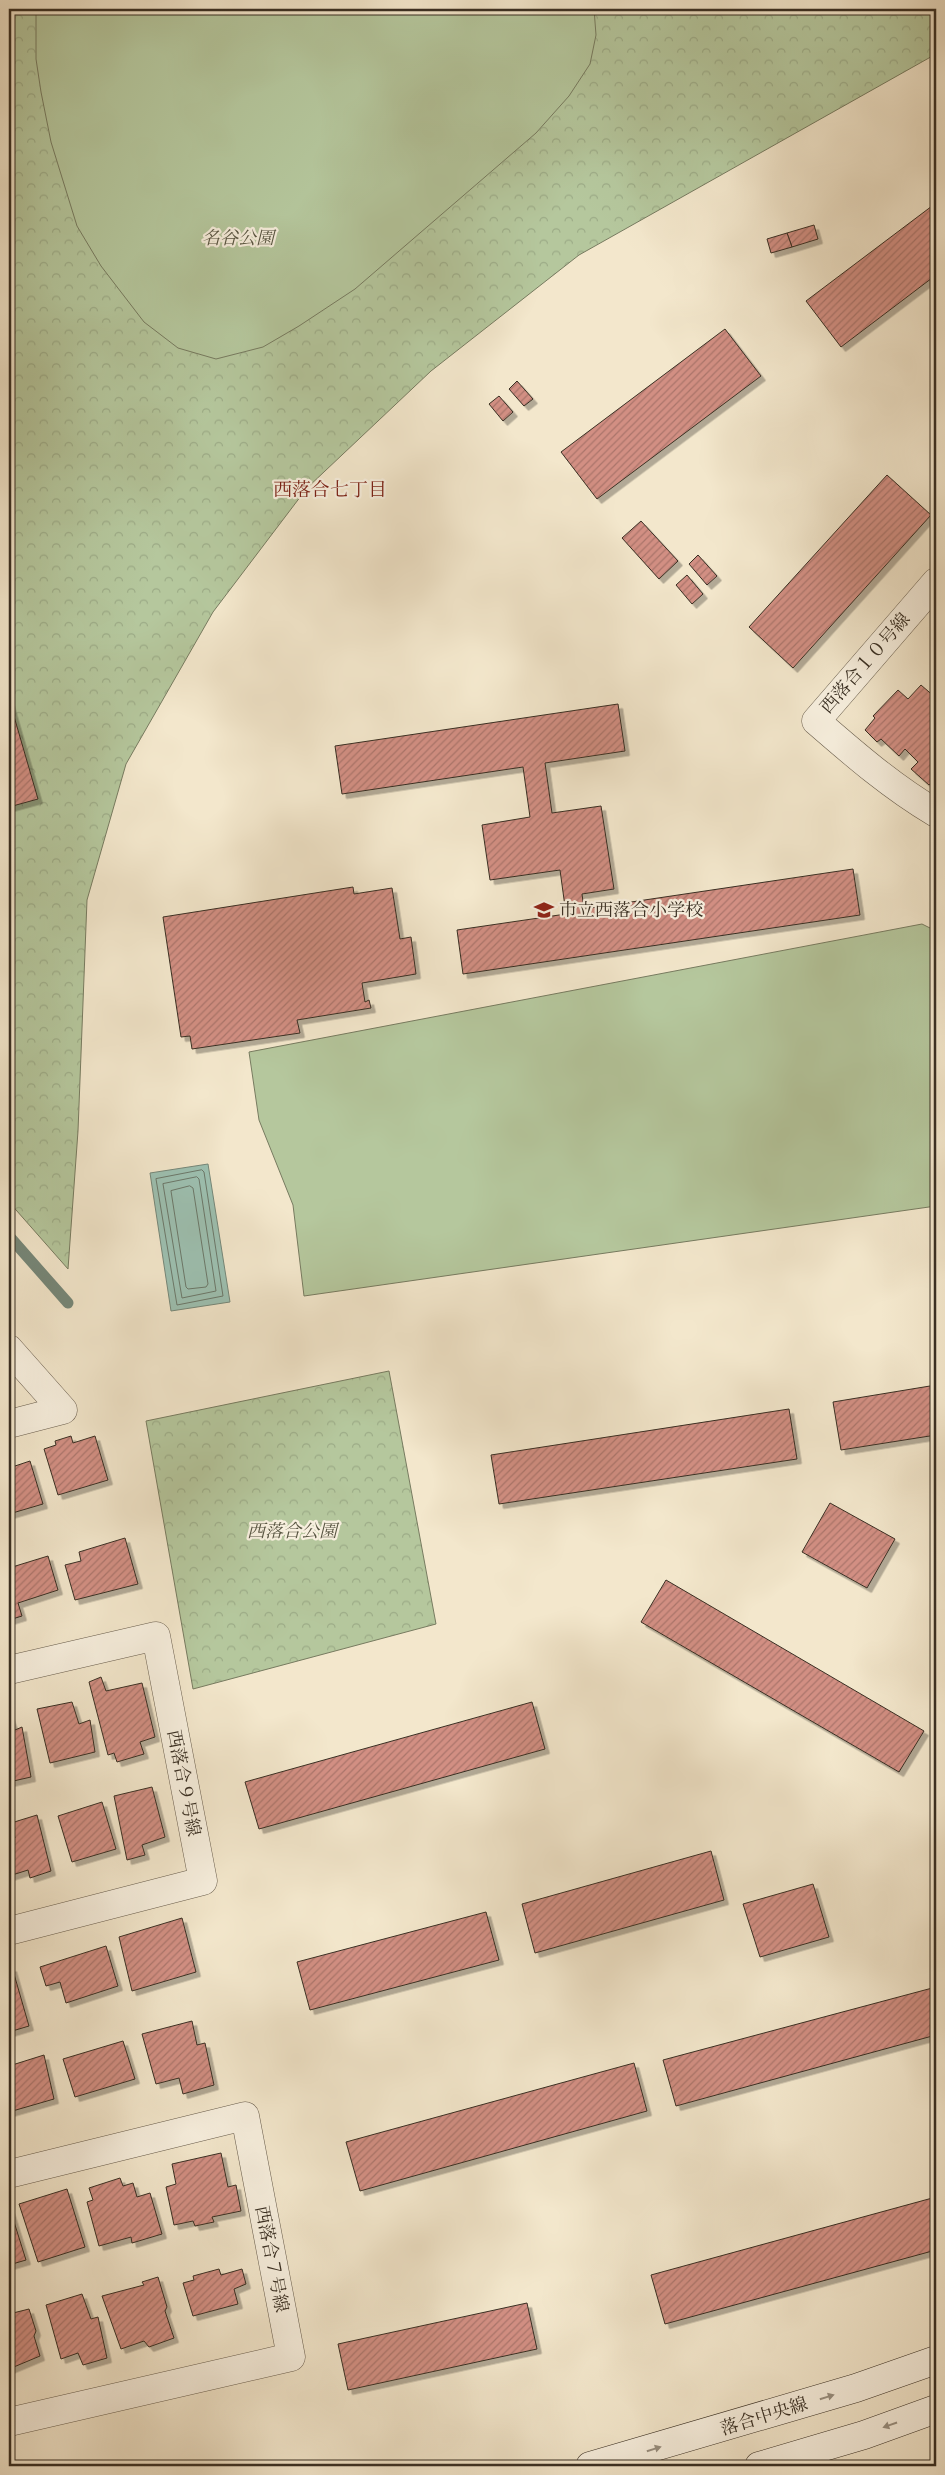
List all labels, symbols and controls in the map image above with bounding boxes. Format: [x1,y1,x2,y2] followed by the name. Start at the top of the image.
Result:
[202,226,277,250] park label: 名谷公園
[273,477,387,503] district label: 西落合七丁目
[815,608,915,718] street label: 西落合１０号線
[559,898,703,922] place label: 市立西落合小学校
[533,899,555,921] school or university icon: 市立西落合小学校
[247,1519,340,1543] park label: 西落合公園
[162,1728,206,1838] street label: 西落合９号線
[250,2204,294,2314] street label: 西落合７号線
[717,2391,811,2441] street label: 落合中央線
[819,2392,834,2400] one-way arrow
[883,2422,898,2430] one-way arrow
[647,2444,662,2452] one-way arrow

